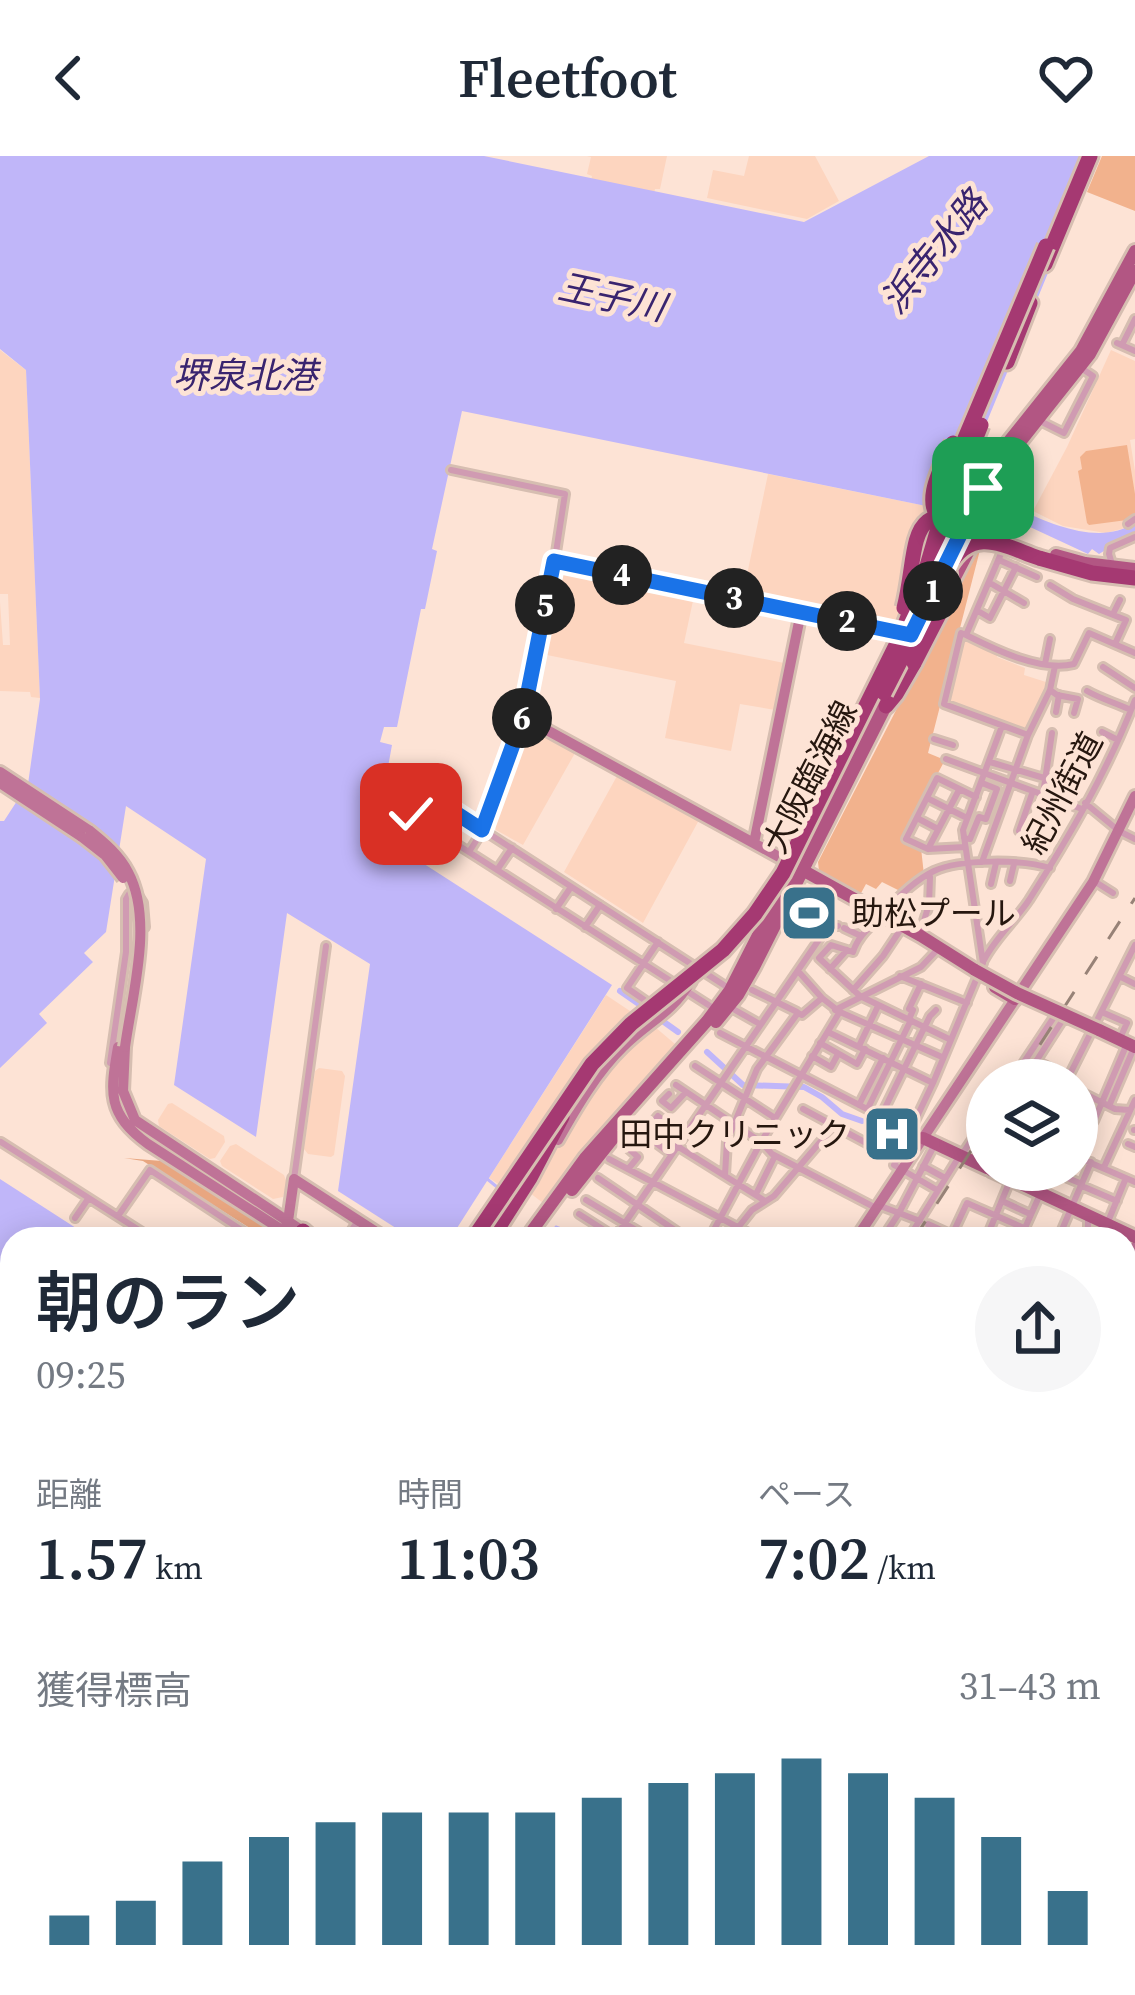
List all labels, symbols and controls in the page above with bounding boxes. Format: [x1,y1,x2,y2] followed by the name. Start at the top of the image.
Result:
[458,41,677,115] text: Fleetfoot
[36,45,102,111] icon: back
[1033,45,1099,111] icon: heart
[870,178,1000,323] water label: 浜寺水路
[554,262,674,333] water label: 王子川
[173,351,322,400] water label: 堺泉北港
[932,437,1034,539] pin
[950,455,1016,521] icon: arrive
[592,545,652,605] pin: 4
[613,552,631,597] text: 4
[903,561,963,621] pin: 1
[704,568,764,628] pin: 3
[924,568,942,613] text: 1
[515,575,575,635] pin: 5
[725,575,743,620] text: 3
[536,582,554,627] text: 5
[817,591,877,651] pin: 2
[838,598,856,643] text: 2
[492,688,552,748] pin: 6
[752,693,868,861] street label: 大阪臨海線
[513,695,531,740] text: 6
[1011,724,1113,862] street label: 紀州街道
[360,763,462,865] pin
[378,781,444,847] icon: check
[778,882,840,944] sports icon: 助松プール
[851,891,1016,936] place label: 助松プール
[966,1059,1098,1191] map controls
[966,1059,1098,1191] button: layers
[861,1103,923,1165] hospital icon: 田中クリニック
[619,1112,850,1157] place label: 田中クリニック
[36,1258,300,1348] text: 朝のラン
[975,1266,1101,1392] button: share
[36,1348,126,1401] text: 09:25
[36,1472,102,1517] text: 距離
[397,1472,463,1517] text: 時間
[758,1472,855,1517] text: ペース
[36,1517,148,1599] text: 1.57
[397,1517,540,1599] text: 11:03
[758,1517,870,1599] text: 7:02
[148,1545,203,1590] text: km
[870,1545,936,1590] text: /km
[959,1659,1101,1712] text: 31–43 m
[36,1664,192,1717] text: 獲得標高

